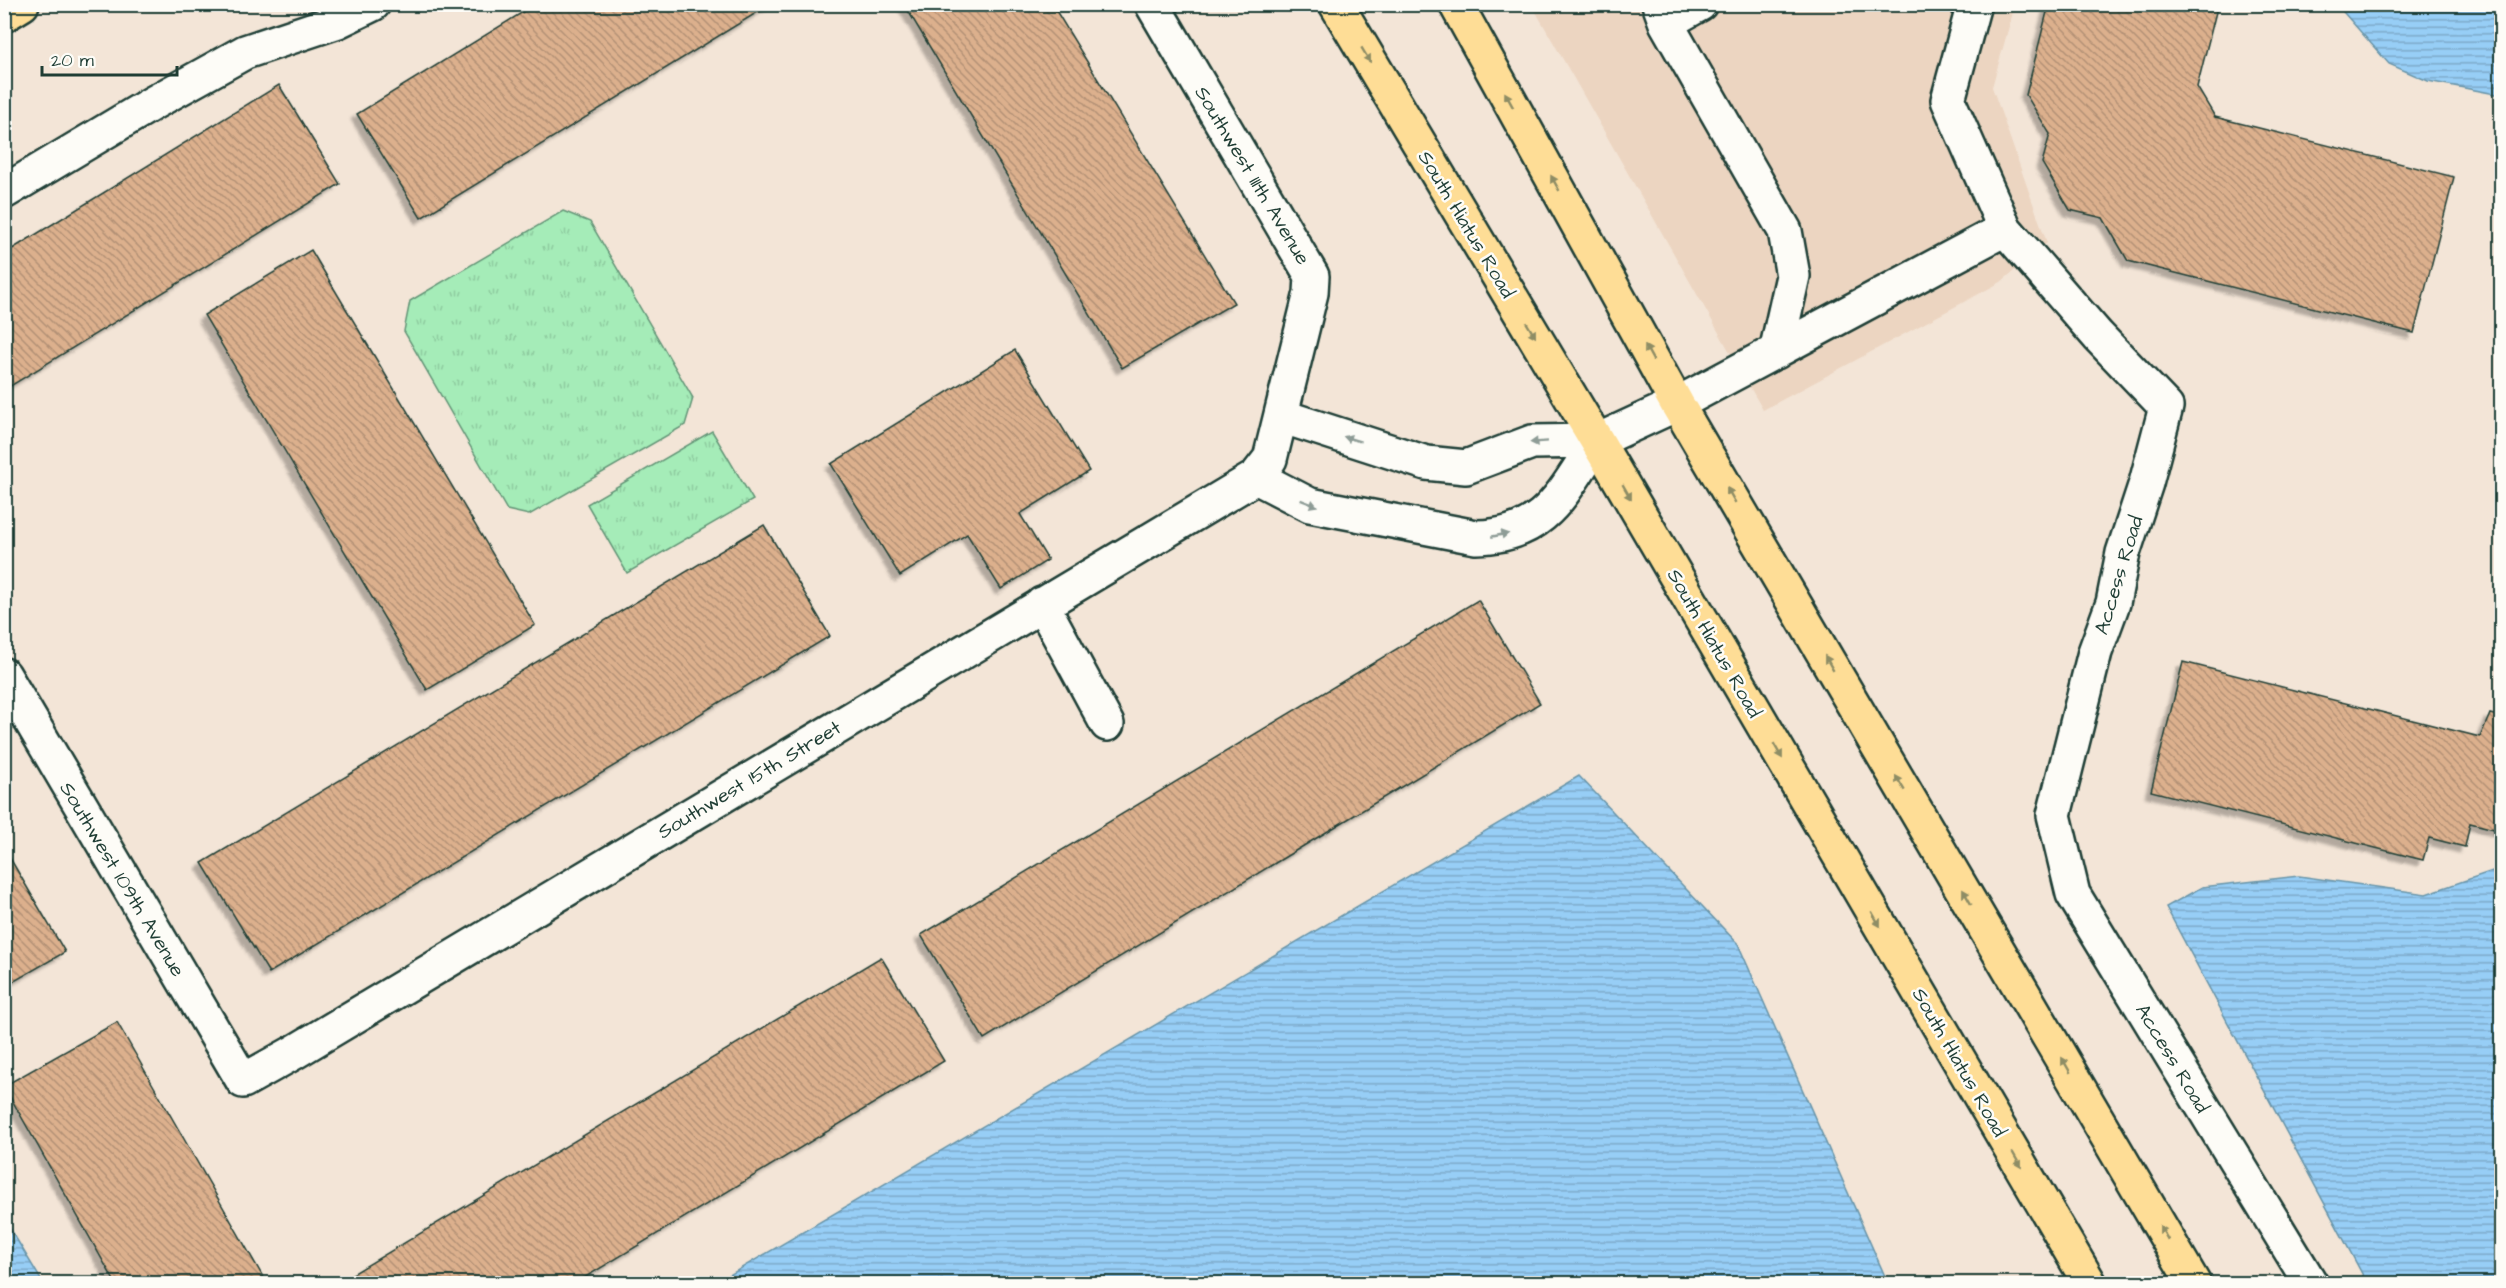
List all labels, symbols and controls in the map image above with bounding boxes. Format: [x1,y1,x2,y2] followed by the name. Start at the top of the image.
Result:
[42,39,177,77] scale bar
[1361,47,1371,64] one-way arrow
[51,48,94,73] text: 20 m
[1188,81,1317,270] street label: Southwest 111th Avenue
[1504,91,1514,108] one-way arrow
[1411,145,1521,304] street label: South Hiatus Road
[1549,175,1560,191] one-way arrow
[1525,322,1536,338] one-way arrow
[1644,344,1654,361] one-way arrow
[1343,434,1361,443] one-way arrow
[1529,438,1548,447] one-way arrow
[1621,484,1632,500] one-way arrow
[1725,487,1736,503] one-way arrow
[1300,498,1318,508] one-way arrow
[2088,512,2150,638] street label: Access Road
[1490,530,1509,539] one-way arrow
[1660,564,1768,723] street label: South Hiatus Road
[1824,655,1835,671] one-way arrow
[652,714,847,846] street label: Southwest 15th Street
[1773,743,1783,760] one-way arrow
[1895,774,1905,791] one-way arrow
[53,777,192,982] street label: Southwest 109th Avenue
[1962,888,1972,905] one-way arrow
[1871,911,1882,927] one-way arrow
[1905,983,2013,1142] street label: South Hiatus Road
[2128,999,2216,1118] street label: Access Road
[2060,1057,2071,1073] one-way arrow
[2012,1152,2023,1168] one-way arrow
[2159,1225,2170,1241] one-way arrow

